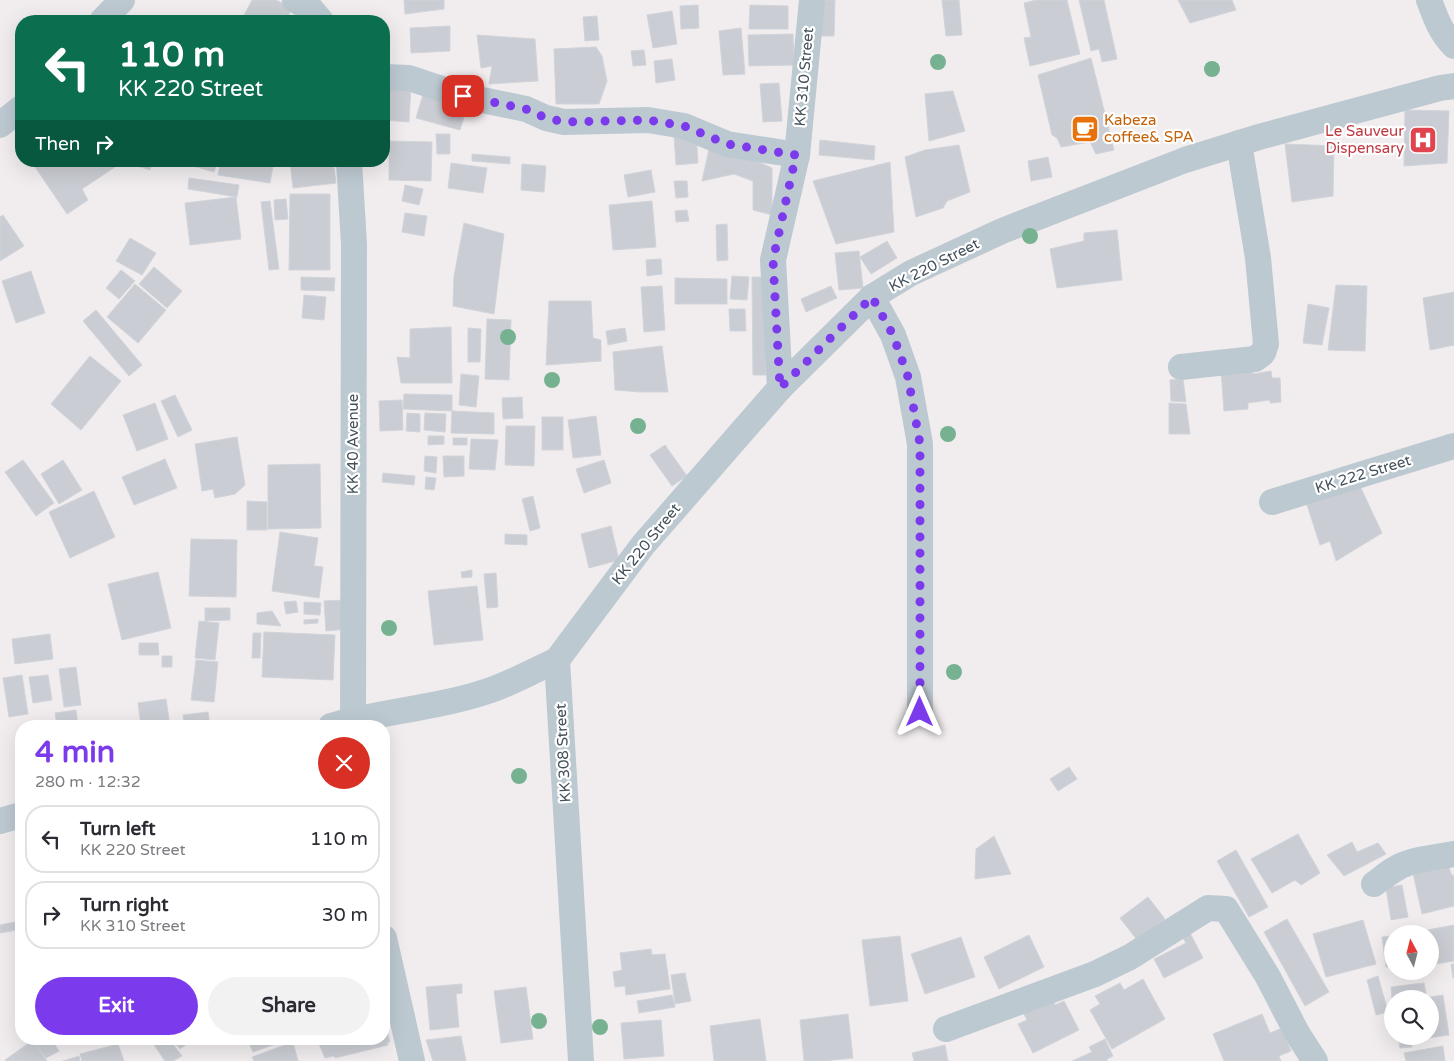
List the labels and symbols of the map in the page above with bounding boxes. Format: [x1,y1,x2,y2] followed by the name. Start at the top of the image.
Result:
[791,27,817,127] street label: KK 310 Street
[442,75,484,117] pin
[1104,111,1194,146] place label: Kabeza coffee& SPA
[1070,114,1100,144] cafe icon: Kabeza coffee& SPA
[1325,122,1404,157] place label: Le Sauveur Dispensary
[1408,125,1438,155] hospital icon: Le Sauveur Dispensary
[886,234,982,295] street label: KK 220 Street
[344,394,362,494] street label: KK 40 Avenue
[1313,451,1413,497] street label: KK 222 Street
[608,500,684,588] street label: KK 220 Street
[893,685,945,737] position arrow
[551,703,575,803] street label: KK 308 Street
[1384,925,1439,980] north arrow

